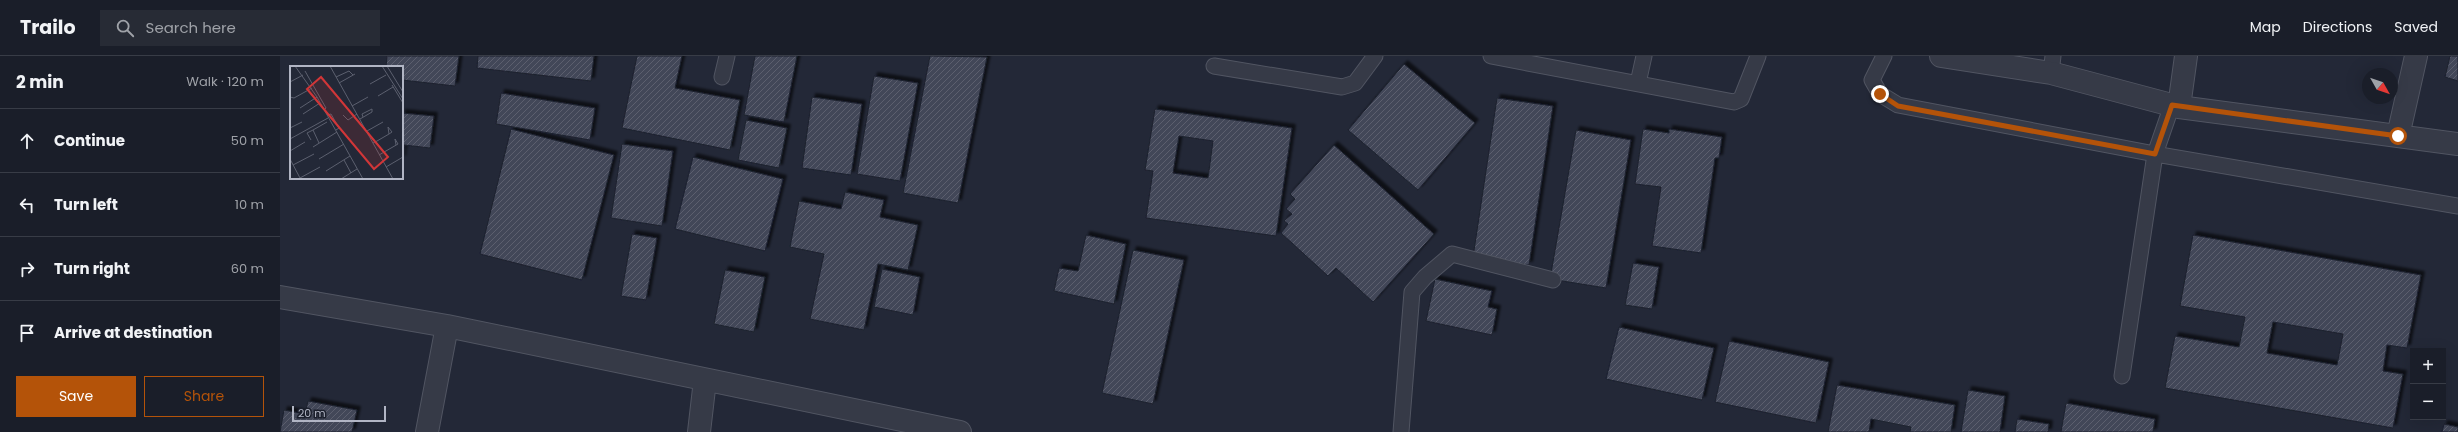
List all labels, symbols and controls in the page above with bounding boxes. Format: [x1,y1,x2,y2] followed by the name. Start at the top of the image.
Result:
[100,10,380,46] search box
[20,14,76,41] text: Trailo
[114,17,136,39] icon: search
[146,17,236,38] text: Search here
[2250,17,2281,37] text: Map
[2303,17,2372,37] text: Directions
[2394,17,2438,37] text: Saved
[290,66,403,179] inset map
[2362,68,2398,104] north arrow
[16,70,64,94] text: 2 min
[186,72,264,91] text: Walk · 120 m
[1871,85,1889,103] route end
[2389,127,2407,145] route start
[16,130,38,152] icon: ahead
[54,130,125,151] text: Continue
[231,131,264,150] text: 50 m
[16,194,38,216] icon: left
[54,194,118,215] text: Turn left
[235,195,264,214] text: 10 m
[16,258,38,280] icon: right
[54,258,130,279] text: Turn right
[231,259,264,278] text: 60 m
[16,322,38,344] icon: arrive
[54,322,212,343] text: Arrive at destination
[2410,348,2446,420] map controls
[2410,348,2446,384] button: +
[16,376,136,417] button: Save
[144,376,264,417] button: Share
[2410,384,2446,420] button: −
[292,404,386,423] scale bar
[298,405,326,421] text: 20 m

